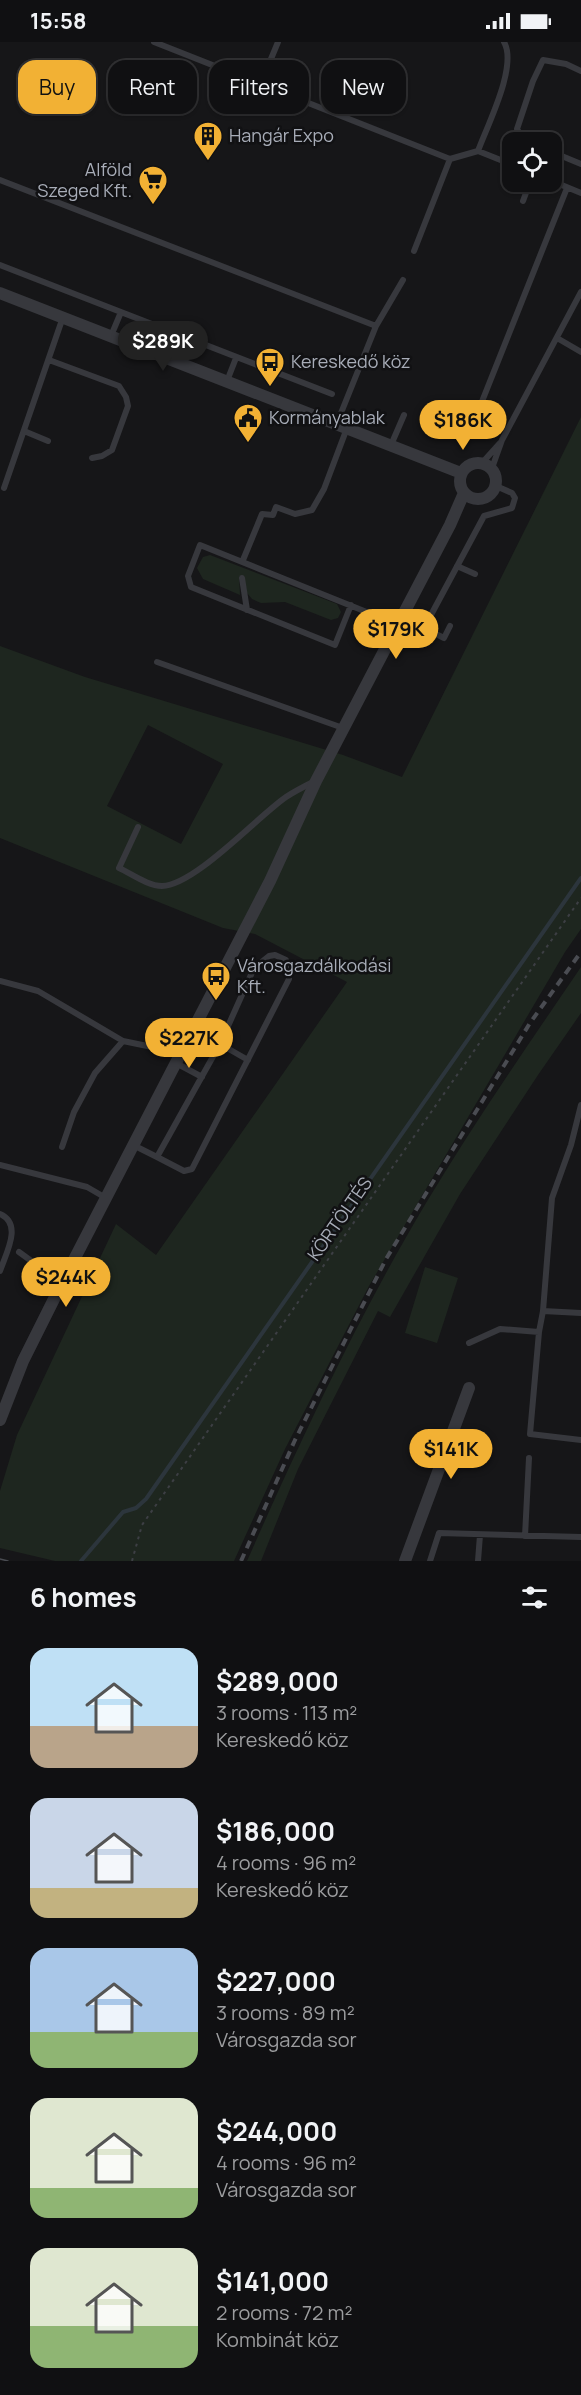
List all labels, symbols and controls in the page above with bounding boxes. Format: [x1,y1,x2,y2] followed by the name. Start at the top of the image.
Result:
[30,6,86,36] text: 15:58
[18,60,96,114] chip: Buy
[108,60,197,114] chip: Rent
[209,60,309,114] chip: Filters
[321,60,406,114] chip: New
[192,120,224,162] building icon: Hangár Expo
[229,123,334,147] place label: Hangár Expo
[502,132,562,192] map controls
[502,132,562,192] button: locate
[37,157,132,202] place label: Alföld Szeged Kft.
[137,164,169,206] supermarket icon: Alföld Szeged Kft.
[121,321,205,372] pin: $289K
[132,327,194,354] text: $289K
[254,346,286,388] bus stop icon: Kereskedő köz
[291,349,411,373] place label: Kereskedő köz
[421,400,505,451] pin: $186K
[232,402,264,444] public building icon: Kormányablak
[269,405,386,429] place label: Kormányablak
[434,406,492,433] text: $186K
[354,609,438,660] pin: $179K
[367,615,425,642] text: $179K
[237,953,391,998] place label: Városgazdálkodási Kft.
[200,960,232,1002] bus stop icon: Városgazdálkodási Kft.
[147,1018,231,1069] pin: $227K
[159,1024,219,1051] text: $227K
[301,1172,377,1265] street label: KÖRTÖLTÉS
[24,1257,108,1308] pin: $244K
[35,1263,97,1290] text: $244K
[409,1429,493,1480] pin: $141K
[423,1435,479,1462] text: $141K
[30,1579,137,1615] text: 6 homes
[518,1581,551,1614] icon: filters
[216,1663,339,1699] text: $289,000
[78,1672,150,1744] icon: home
[216,1699,357,1726] text: 3 rooms · 113 m²
[216,1726,349,1753] text: Kereskedő köz
[216,1813,335,1849] text: $186,000
[78,1822,150,1894] icon: home
[216,1849,356,1876] text: 4 rooms · 96 m²
[216,1876,349,1903] text: Kereskedő köz
[216,1963,336,1999] text: $227,000
[78,1972,150,2044] icon: home
[216,1999,355,2026] text: 3 rooms · 89 m²
[216,2026,357,2053] text: Városgazda sor
[216,2113,337,2149] text: $244,000
[78,2122,150,2194] icon: home
[216,2149,356,2176] text: 4 rooms · 96 m²
[216,2176,357,2203] text: Városgazda sor
[216,2263,329,2299] text: $141,000
[78,2272,150,2344] icon: home
[216,2299,352,2326] text: 2 rooms · 72 m²
[216,2326,339,2353] text: Kombinát köz

